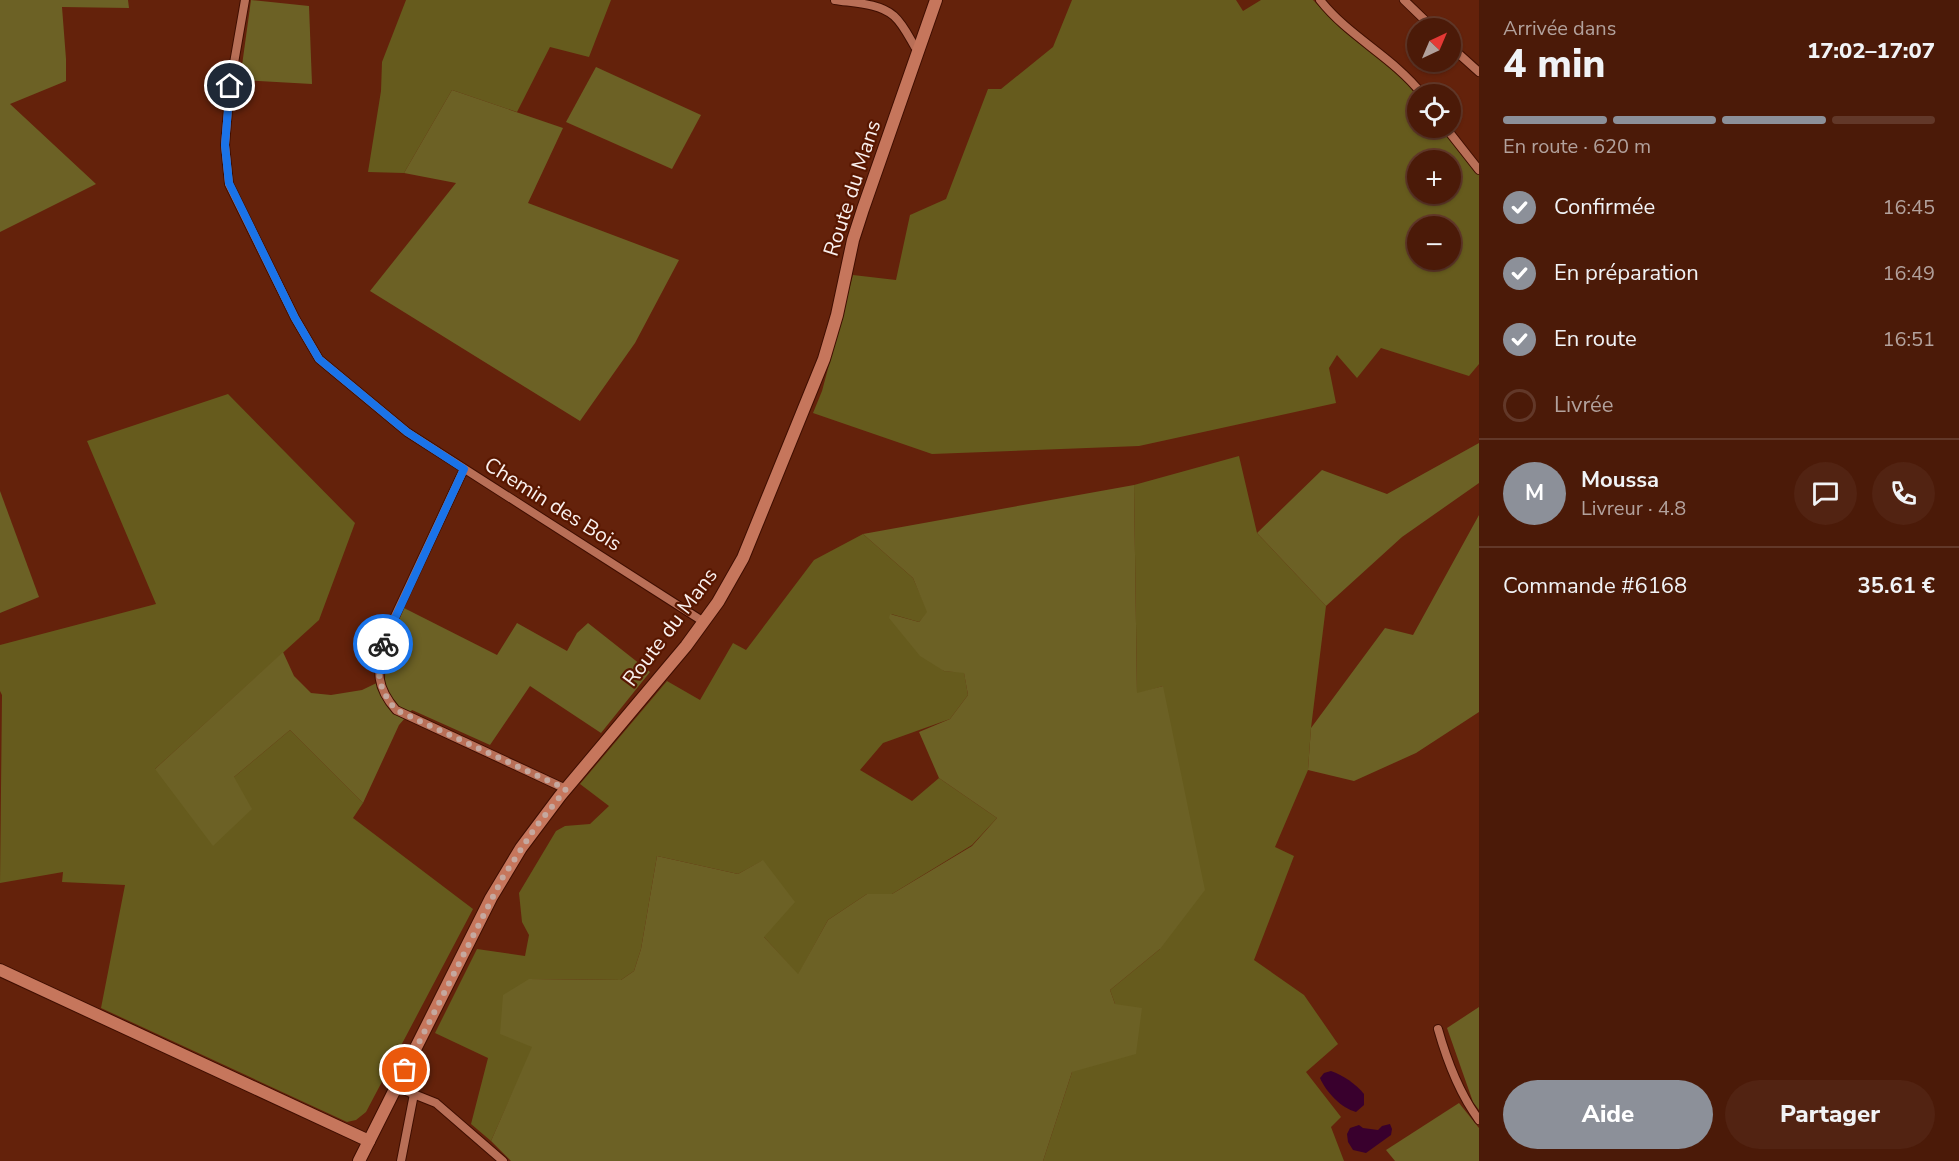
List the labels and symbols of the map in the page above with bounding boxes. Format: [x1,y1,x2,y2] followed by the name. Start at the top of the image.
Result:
[1407,18,1461,72] north arrow
[204,60,255,111] pin
[817,116,887,260] street label: Route du Mans
[479,450,627,558] street label: Chemin des Bois
[616,562,724,692] street label: Route du Mans
[353,614,413,674] courier
[379,1044,430,1095] pin

